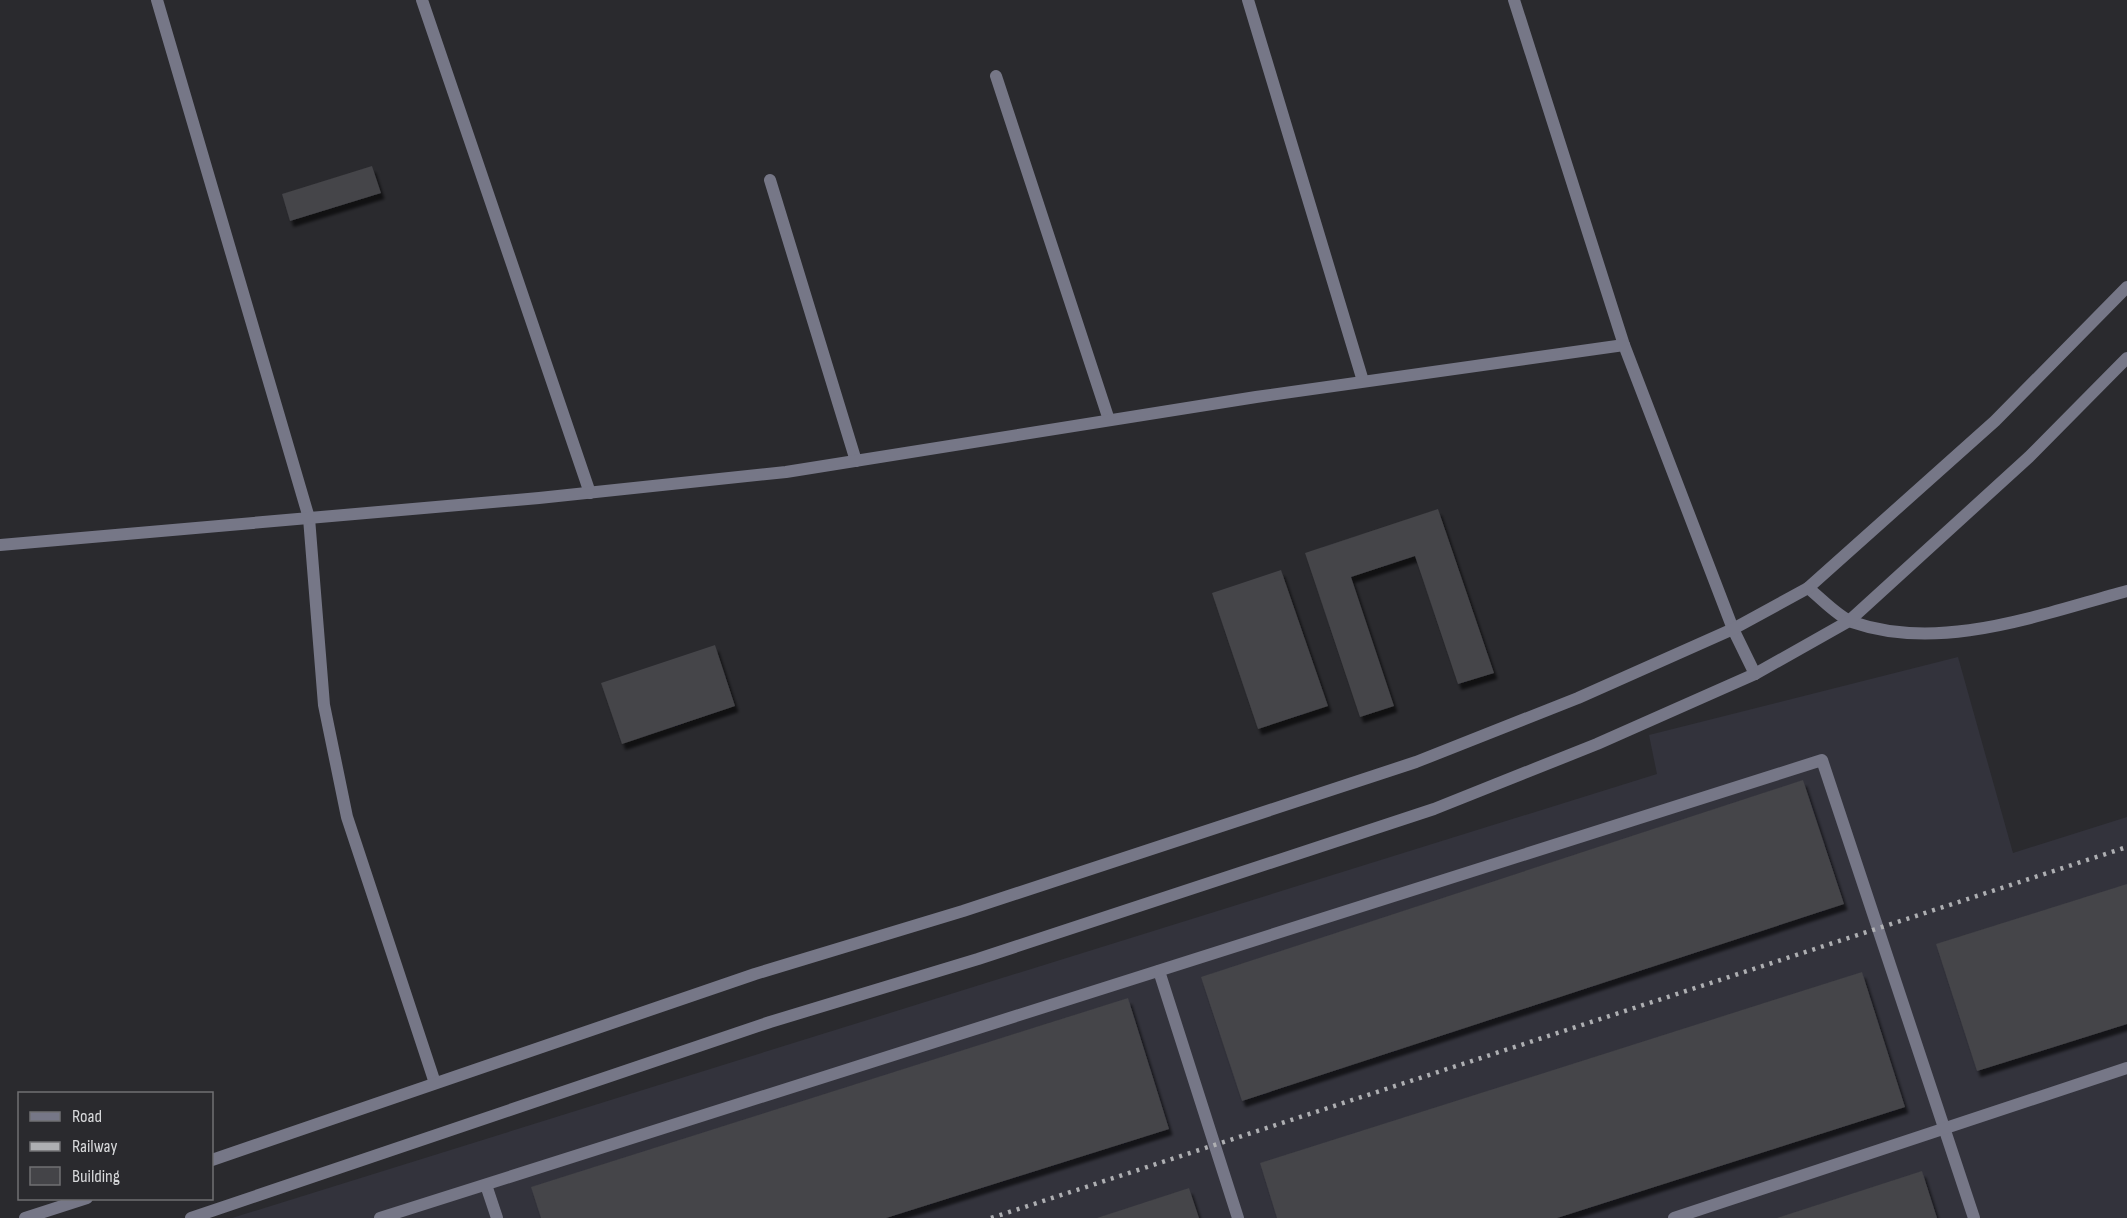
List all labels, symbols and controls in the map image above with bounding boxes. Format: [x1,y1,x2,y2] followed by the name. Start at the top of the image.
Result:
[18,1092,213,1200] legend
[72,1106,102,1127] text: Road
[72,1136,117,1157] text: Railway
[72,1166,120,1187] text: Building

